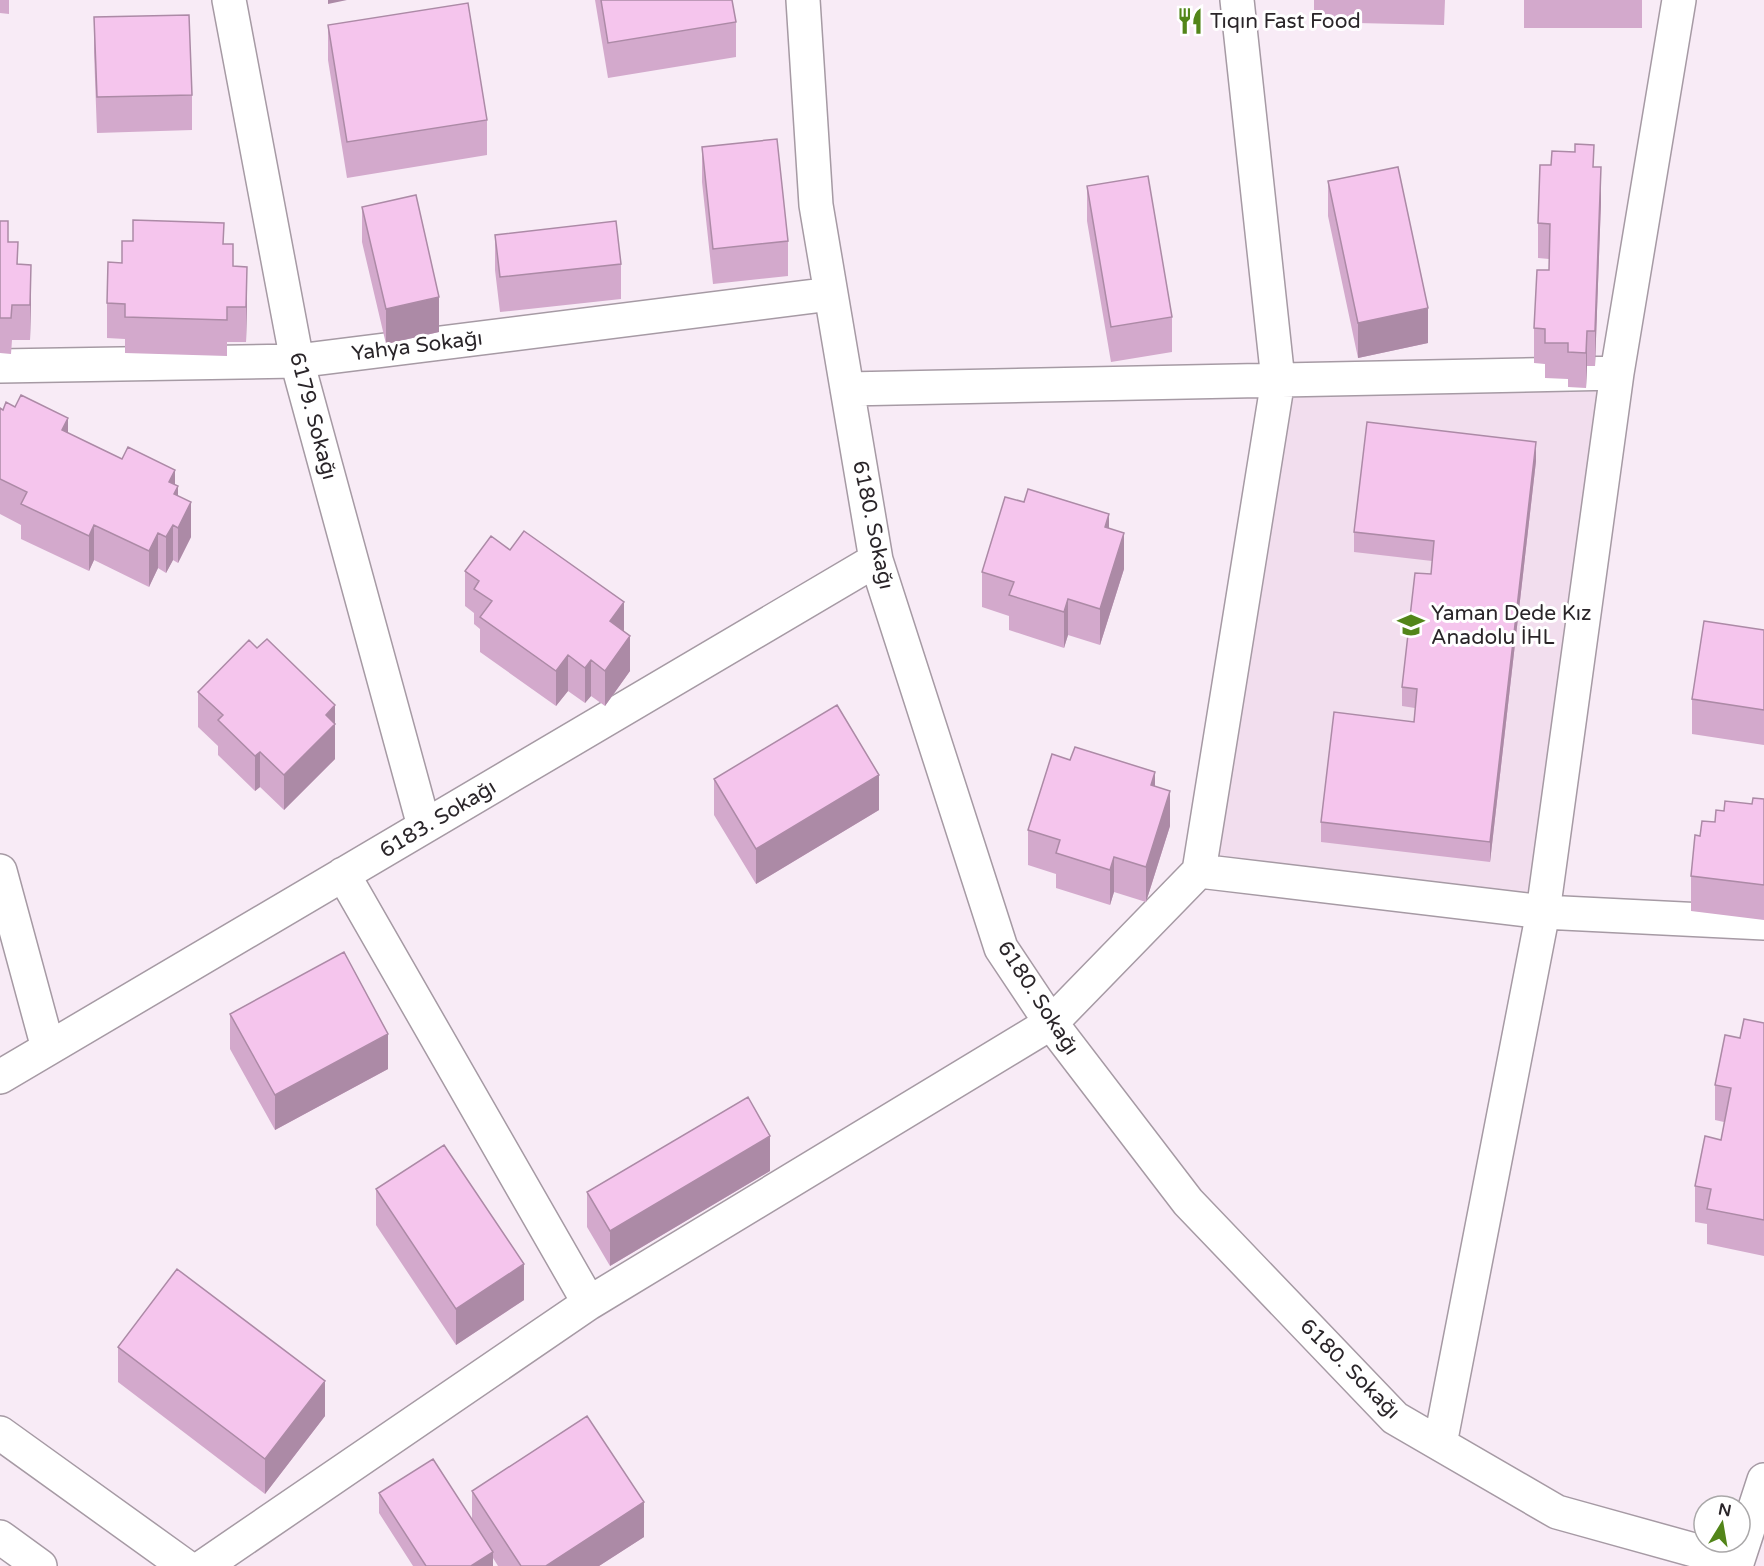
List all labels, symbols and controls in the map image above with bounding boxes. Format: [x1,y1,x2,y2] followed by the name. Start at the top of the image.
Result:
[1175,6,1205,36] restaurant icon: Tıqın Fast Food
[1210,9,1361,34] place label: Tıqın Fast Food
[350,326,484,366] street label: Yahya Sokağı
[284,350,342,482] street label: 6179. Sokağı
[847,458,899,592] street label: 6180. Sokağı
[1431,601,1591,650] place label: Yaman Dede Kız Anadolu İHL
[1396,610,1426,640] school or university icon: Yaman Dede Kız Anadolu İHL
[375,775,501,863] street label: 6183. Sokağı
[992,936,1084,1060] street label: 6180. Sokağı
[1295,1314,1405,1424] street label: 6180. Sokağı
[1692,1494,1752,1554] north arrow
[1716,1499,1733,1521] text: N

